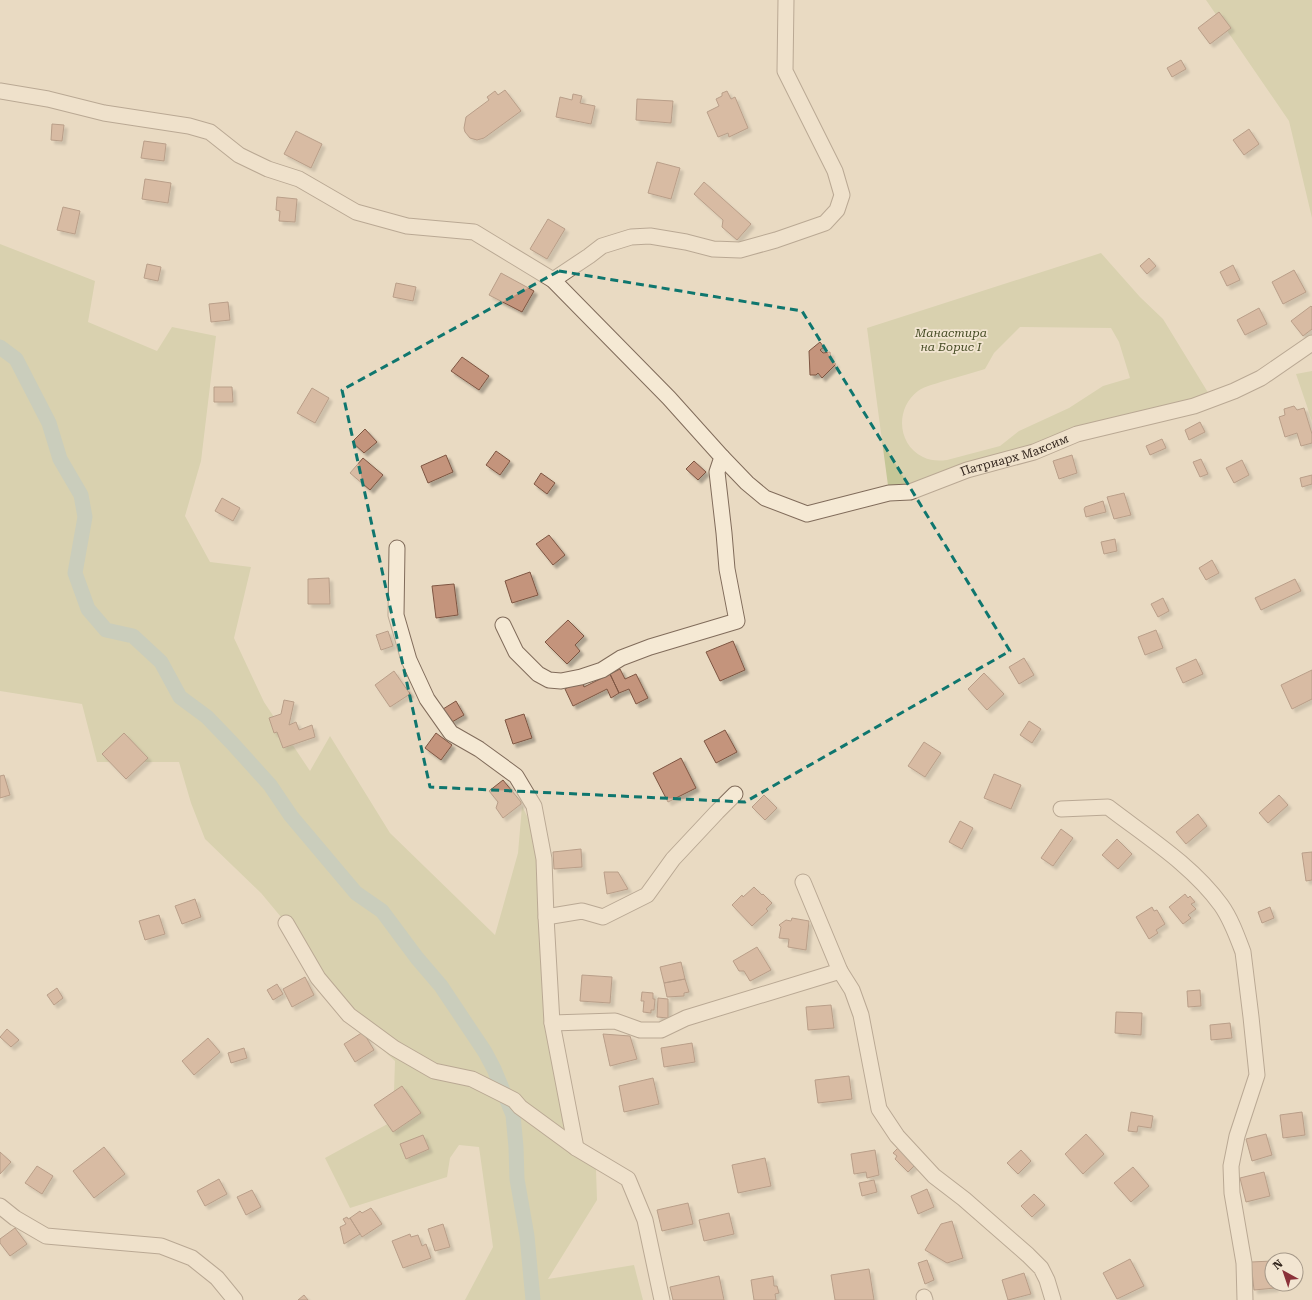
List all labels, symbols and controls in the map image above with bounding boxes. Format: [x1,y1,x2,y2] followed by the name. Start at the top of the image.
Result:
[914,326,987,354] park label: Манастира на Борис І
[958,431,1071,479] street label: Патриарх Максим
[1264,1252,1304,1292] north arrow
[1270,1257,1286,1272] text: N

